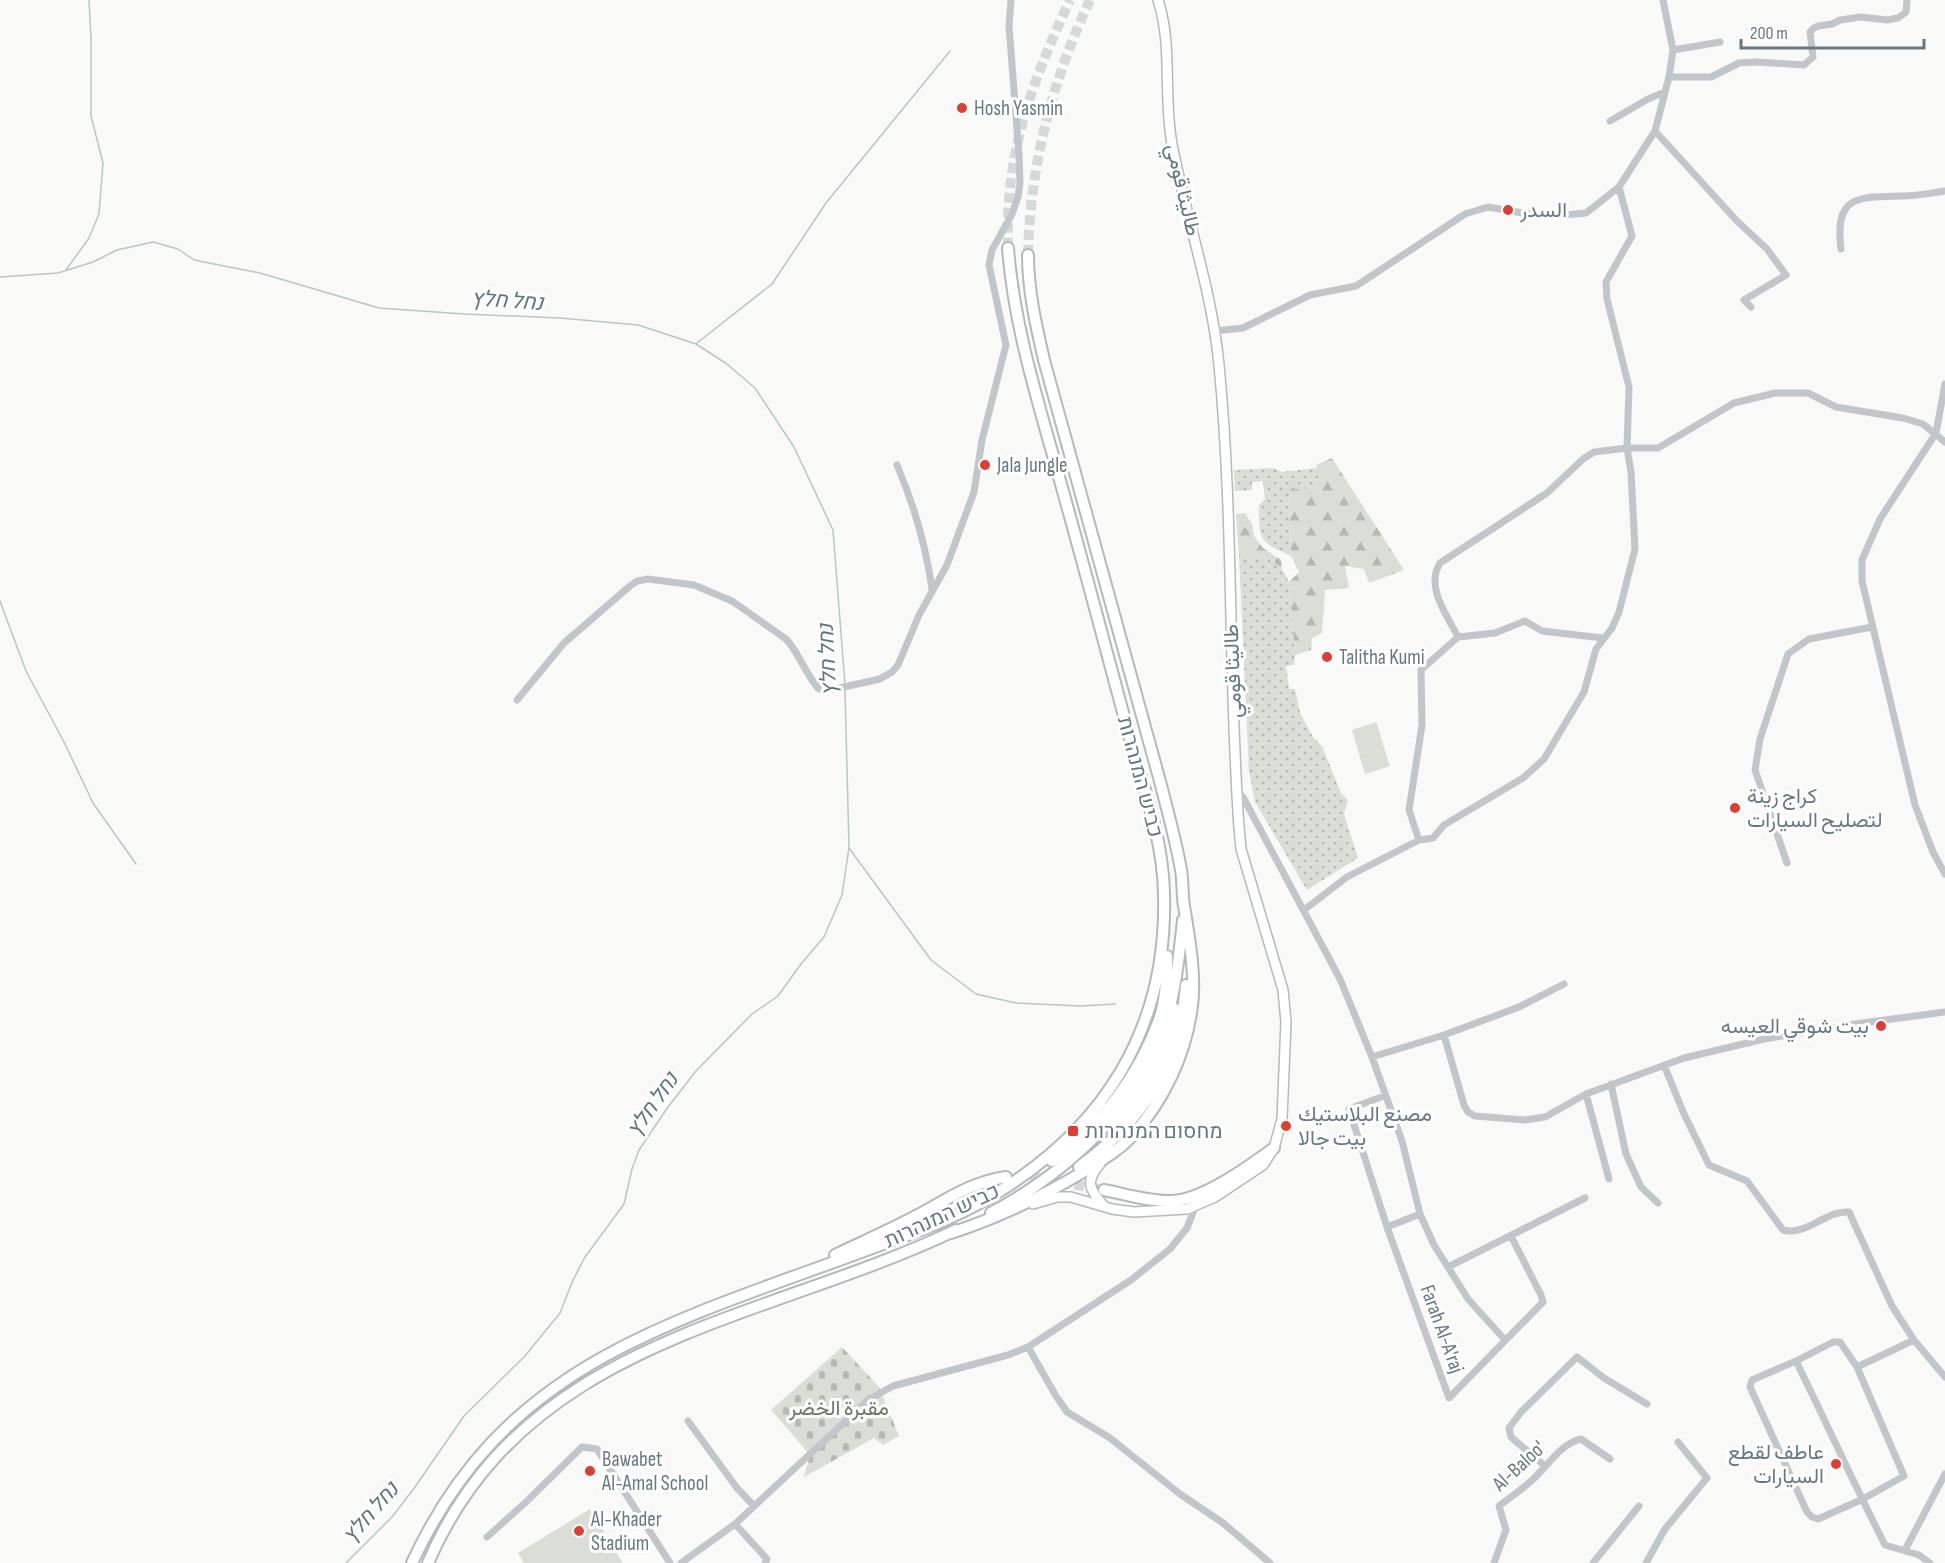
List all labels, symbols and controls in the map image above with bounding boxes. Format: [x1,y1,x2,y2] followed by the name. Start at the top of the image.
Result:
[1741,12,1924,50] scale bar
[1750,23,1788,44] text: 200 m
[974,96,1063,121] place label: Hosh Yasmin
[955,101,969,115] marker: Hosh Yasmin
[1156,141,1206,239] street label: طاليثا قومي
[1519,198,1567,223] place label: السدر
[1501,203,1515,217] marker: السدر
[470,285,546,317] water label: נחל חלץ
[996,453,1068,478] place label: Jala Jungle
[978,458,992,472] marker: Jala Jungle
[813,621,843,697] water label: נחל חלץ
[1219,624,1251,718] street label: طاليثا قومي
[1339,645,1425,670] place label: Talitha Kumi
[1320,650,1334,664] marker: Talitha Kumi
[1112,714,1168,840] street label: כביש המנהרות
[1747,784,1883,834] place label: كراج زينة لتصليح السيارات
[1728,801,1742,815] marker: كراج زينة لتصليح السيارات
[1721,1014,1869,1043] place label: بيت شوقي العيسه
[1874,1019,1888,1033] marker: بيت شوقي العيسه
[621,1066,686,1142] water label: נחל חלץ
[1298,1102,1432,1151] place label: مصنع البلاستيك بيت جالا
[1085,1119,1223,1144] place label: מחסום המנהרות
[1279,1119,1293,1133] marker: مصنع البلاستيك بيت جالا
[1066,1124,1080,1138] marker: מחסום המנהרות
[881,1178,1003,1254] street label: כביש המנהרות
[1415,1281,1469,1377] street label: Farah Al-A'raj
[788,1396,889,1421] park label: مقبرة الخضر
[1486,1436,1551,1497] street label: Al-Baloo'
[1728,1440,1824,1489] place label: عاطف لقطع السيارات
[601,1447,708,1496] place label: Bawabet Al-Amal School
[1829,1457,1843,1471] marker: عاطف لقطع السيارات
[583,1464,597,1478] marker: Bawabet Al-Amal School
[337,1475,406,1549] water label: נחל חלץ
[590,1507,662,1556] place label: Al-Khader Stadium
[572,1524,586,1538] marker: Al-Khader Stadium

